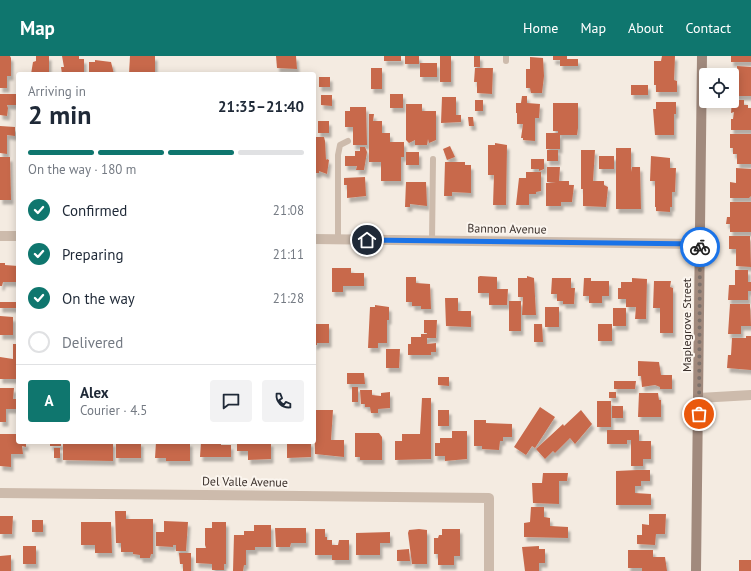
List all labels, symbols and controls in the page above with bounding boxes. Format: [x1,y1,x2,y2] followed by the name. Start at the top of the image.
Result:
[20,16,55,40] text: Map
[523,19,558,37] text: Home
[580,19,606,37] text: Map
[628,19,664,37] text: About
[686,19,731,37] text: Contact
[699,68,739,108] map controls
[699,68,739,108] button: locate
[28,83,86,100] text: Arriving in
[218,97,304,116] text: 21:35–21:40
[28,98,91,131] text: 2 min
[28,161,136,178] text: On the way · 180 m
[28,199,50,221] icon: check
[62,201,127,220] text: Confirmed
[273,202,304,219] text: 21:08
[467,220,547,237] street label: Bannon Avenue
[350,223,384,257] pin
[680,227,720,267] courier
[356,229,378,251] icon: home
[689,236,711,258] icon: bike
[28,243,50,265] icon: check
[62,245,124,264] text: Preparing
[273,246,304,263] text: 21:11
[679,278,694,372] street label: Maplegrove Street
[28,287,50,309] icon: check
[62,289,135,308] text: On the way
[273,290,304,307] text: 21:28
[62,333,123,352] text: Delivered
[210,380,252,422] button: chat
[262,380,304,422] button: phone
[80,383,109,402] text: Alex
[44,391,54,410] text: A
[682,397,716,431] pin
[80,402,147,419] text: Courier · 4.5
[688,403,710,425] icon: bag
[202,473,288,490] street label: Del Valle Avenue

